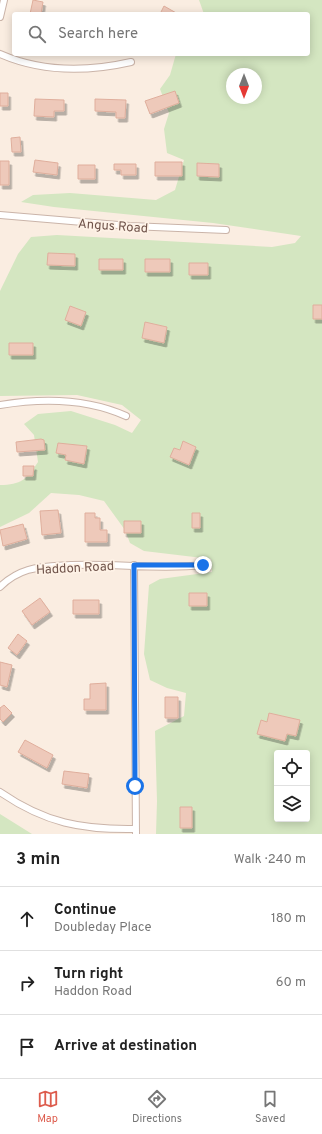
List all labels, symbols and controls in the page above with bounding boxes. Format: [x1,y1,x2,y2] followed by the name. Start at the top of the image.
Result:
[12,12,310,56] search box
[26,23,48,45] icon: search
[58,25,138,44] text: Search here
[226,68,262,104] north arrow
[77,217,148,237] street label: Angus Road
[194,556,212,574] route end
[36,559,114,579] street label: Haddon Road
[274,750,310,822] map controls
[274,750,310,786] button: locate
[126,777,144,795] route start
[274,786,310,822] button: layers
[16,849,60,871] text: 3 min
[234,852,306,868] text: Walk · 240 m
[54,901,116,920] text: Continue
[16,908,38,930] icon: ahead
[271,911,306,927] text: 180 m
[54,920,152,936] text: Doubleday Place
[54,965,123,984] text: Turn right
[16,972,38,994] icon: right
[276,975,306,991] text: 60 m
[54,984,132,1000] text: Haddon Road
[16,1036,38,1058] icon: arrive
[54,1037,197,1056] text: Arrive at destination
[37,1088,59,1126] tab: Map
[132,1088,182,1126] tab: Directions
[255,1088,285,1126] tab: Saved

